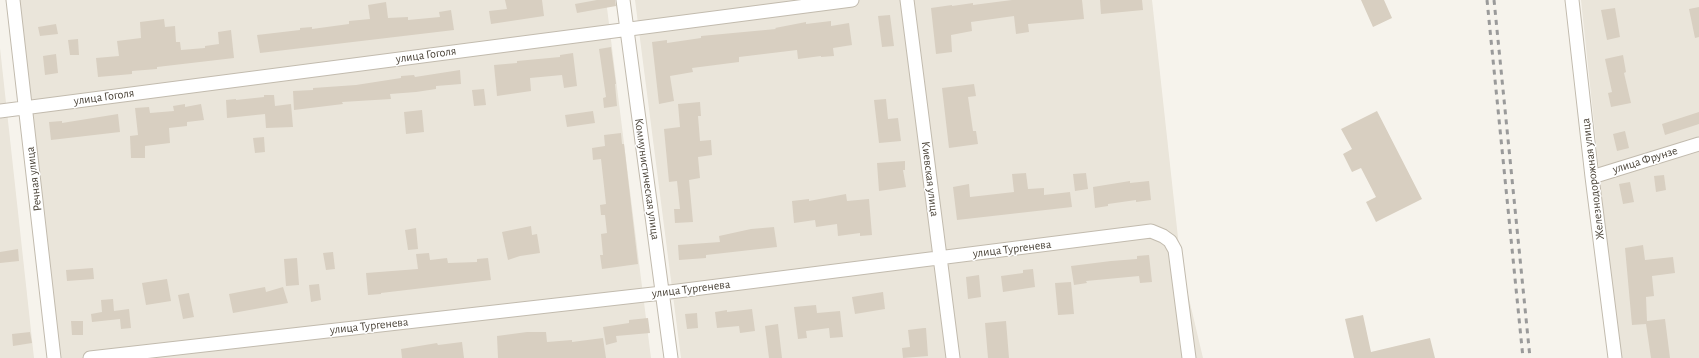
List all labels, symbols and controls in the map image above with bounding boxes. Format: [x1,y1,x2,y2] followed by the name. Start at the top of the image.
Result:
[395,44,457,66] street label: улица Гоголя
[73,86,135,108] street label: улица Гоголя
[631,117,663,241] street label: Коммунистическая улица
[1578,117,1608,241] street label: Железнодорожная улица
[918,141,942,217] street label: Киевская улица
[1611,143,1679,177] street label: улица Фрунзе
[23,146,45,212] street label: Речная улица
[972,237,1052,261] street label: улица Тургенева
[651,277,731,301] street label: улица Тургенева
[329,315,409,337] street label: улица Тургенева

